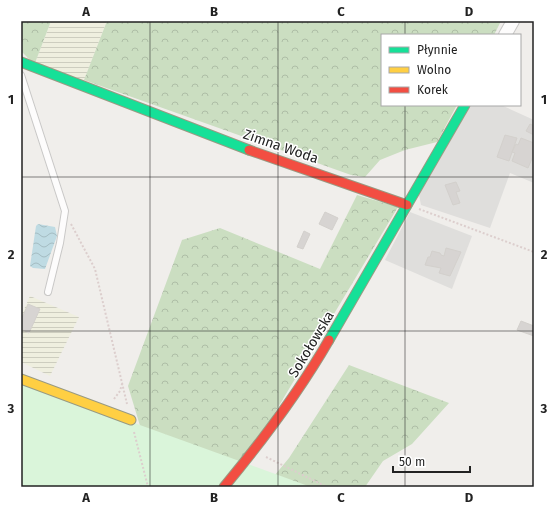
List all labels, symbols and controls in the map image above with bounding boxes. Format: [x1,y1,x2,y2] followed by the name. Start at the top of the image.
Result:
[81,4,90,19] text: A
[210,4,218,19] text: B
[337,4,345,19] text: C
[465,4,474,19] text: D
[381,34,521,106] legend
[417,43,458,57] text: Płynnie
[417,63,451,77] text: Wolno
[417,83,449,97] text: Korek
[8,92,14,107] text: 1
[541,92,547,107] text: 1
[241,126,321,167] street label: Zimna Woda
[8,247,15,262] text: 2
[541,247,548,262] text: 2
[285,308,338,381] street label: Sokołowska
[7,401,15,416] text: 3
[540,401,548,416] text: 3
[393,448,470,474] scale bar
[399,455,425,469] text: 50 m
[81,490,90,505] text: A
[210,490,218,505] text: B
[337,490,345,505] text: C
[465,490,474,505] text: D

